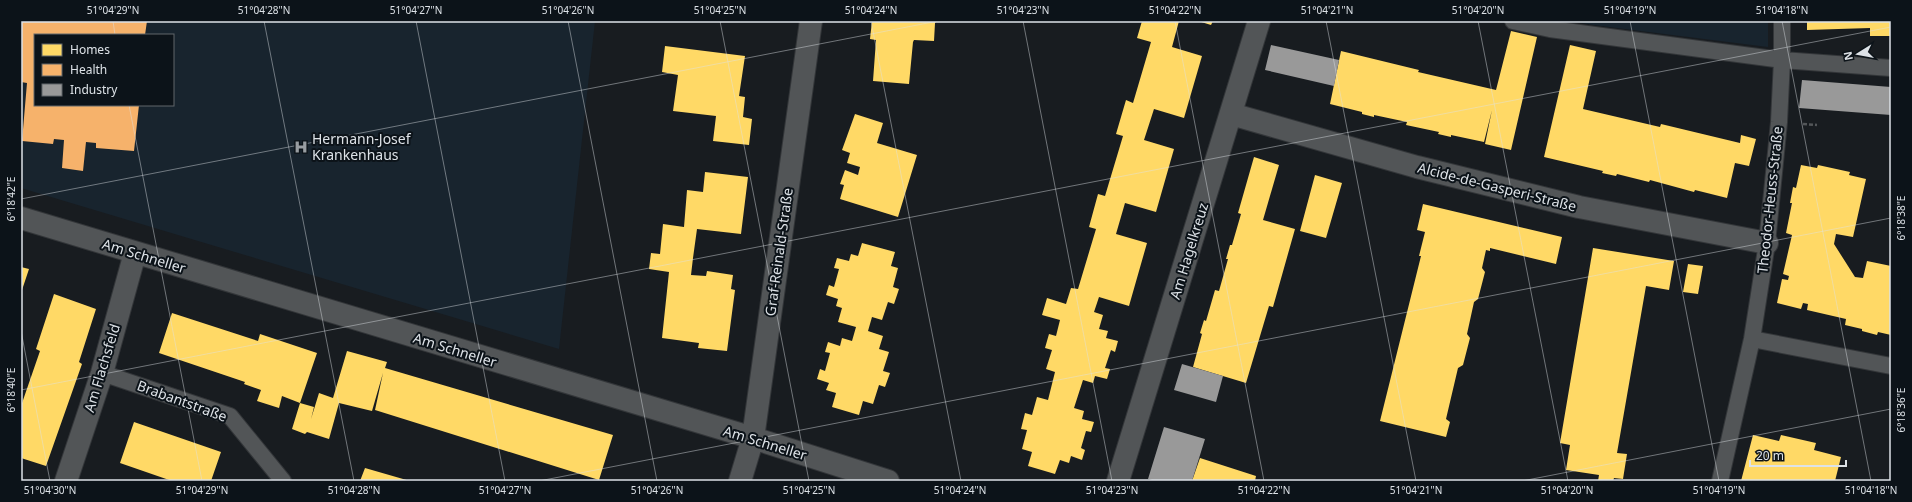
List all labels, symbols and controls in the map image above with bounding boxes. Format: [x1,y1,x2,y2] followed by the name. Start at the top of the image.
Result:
[87,3,139,17] text: 51°04'29"N
[238,3,290,17] text: 51°04'28"N
[390,3,442,17] text: 51°04'27"N
[542,3,594,17] text: 51°04'26"N
[694,3,746,17] text: 51°04'25"N
[845,3,897,17] text: 51°04'24"N
[997,3,1049,17] text: 51°04'23"N
[1149,3,1201,17] text: 51°04'22"N
[1301,3,1353,17] text: 51°04'21"N
[1452,3,1504,17] text: 51°04'20"N
[1604,3,1656,17] text: 51°04'19"N
[1756,3,1808,17] text: 51°04'18"N
[34,34,174,106] legend
[1838,34,1878,74] north arrow
[70,41,110,58] text: Homes
[1839,50,1856,62] text: N
[70,61,107,78] text: Health
[70,81,118,98] text: Industry
[1752,125,1787,274] street label: Theodor-Heuss-Straße
[312,129,412,164] place label: Hermann-Josef Krankenhaus
[293,139,309,155] hospital icon: Hermann-Josef Krankenhaus
[1416,158,1579,215] street label: Alcide-de-Gasperi-Straße
[4,177,18,221] text: 6°18'42"E
[760,187,797,317] street label: Graf-Reinald-Straße
[1894,196,1908,240] text: 6°18'38"E
[1165,200,1212,302] street label: Am Hagelkreuz
[100,234,188,277] street label: Am Schneller
[79,321,124,414] street label: Am Flachsfeld
[411,328,499,371] street label: Am Schneller
[4,368,18,412] text: 6°18'40"E
[135,375,230,426] street label: Brabantstraße
[1894,388,1908,432] text: 6°18'36"E
[721,421,809,464] street label: Am Schneller
[1750,442,1846,468] scale bar
[1756,447,1784,464] text: 20 m
[24,483,76,497] text: 51°04'30"N
[176,483,228,497] text: 51°04'29"N
[328,483,380,497] text: 51°04'28"N
[479,483,531,497] text: 51°04'27"N
[631,483,683,497] text: 51°04'26"N
[783,483,835,497] text: 51°04'25"N
[934,483,986,497] text: 51°04'24"N
[1086,483,1138,497] text: 51°04'23"N
[1238,483,1290,497] text: 51°04'22"N
[1390,483,1442,497] text: 51°04'21"N
[1541,483,1593,497] text: 51°04'20"N
[1693,483,1745,497] text: 51°04'19"N
[1845,483,1897,497] text: 51°04'18"N

